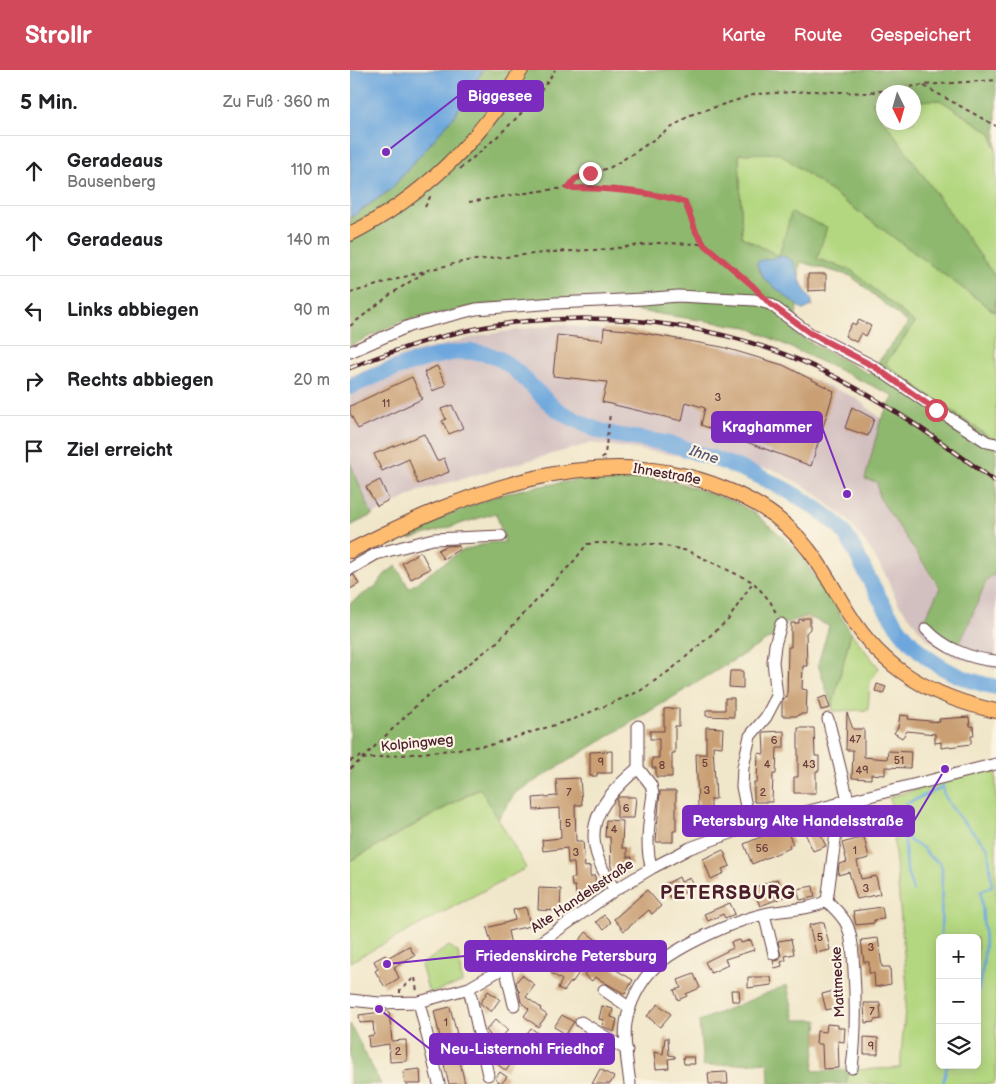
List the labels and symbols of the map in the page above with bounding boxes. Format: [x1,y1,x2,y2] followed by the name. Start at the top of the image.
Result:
[458,81,543,111] callout: Biggesee
[876,85,921,130] north arrow
[468,87,533,106] text: Biggesee
[579,162,602,185] route end
[715,391,722,404] house number: 3
[382,397,390,410] house number: 11
[925,399,948,422] route start
[712,412,822,442] callout: Kraghammer
[722,418,813,437] text: Kraghammer
[686,441,721,469] water label: Ihne
[632,460,702,488] street label: Ihnestraße
[380,731,454,755] street label: Kolpingweg
[849,733,862,746] house number: 47
[771,734,778,747] house number: 6
[894,754,904,767] house number: 51
[598,756,604,769] house number: 9
[702,757,708,770] house number: 5
[764,758,771,771] house number: 4
[802,758,816,771] house number: 43
[659,759,665,772] house number: 8
[855,764,869,777] house number: 49
[704,784,711,797] house number: 3
[566,786,572,799] house number: 7
[760,786,767,799] house number: 2
[623,802,630,815] house number: 6
[683,806,914,836] callout: Petersburg Alte Handelsstraße
[693,812,904,831] text: Petersburg Alte Handelsstraße
[565,817,571,830] house number: 5
[611,823,618,836] house number: 4
[755,842,769,855] house number: 56
[853,844,857,857] house number: 1
[573,846,580,859] house number: 3
[527,855,637,937] street label: Alte Handelsstraße
[660,882,796,905] district label: PETERSBURG
[863,882,870,895] house number: 3
[817,931,823,944] house number: 5
[465,941,666,971] callout: Friedenskirche Petersburg
[868,941,875,954] house number: 3
[828,946,848,1018] street label: Mattmecke
[475,947,657,966] text: Friedenskirche Petersburg
[869,1005,875,1018] house number: 7
[444,1016,448,1029] house number: 1
[430,1034,614,1064] callout: Neu-Listernohl Friedhof
[440,1040,604,1059] text: Neu-Listernohl Friedhof
[868,1040,874,1053] house number: 9
[395,1045,402,1058] house number: 2

